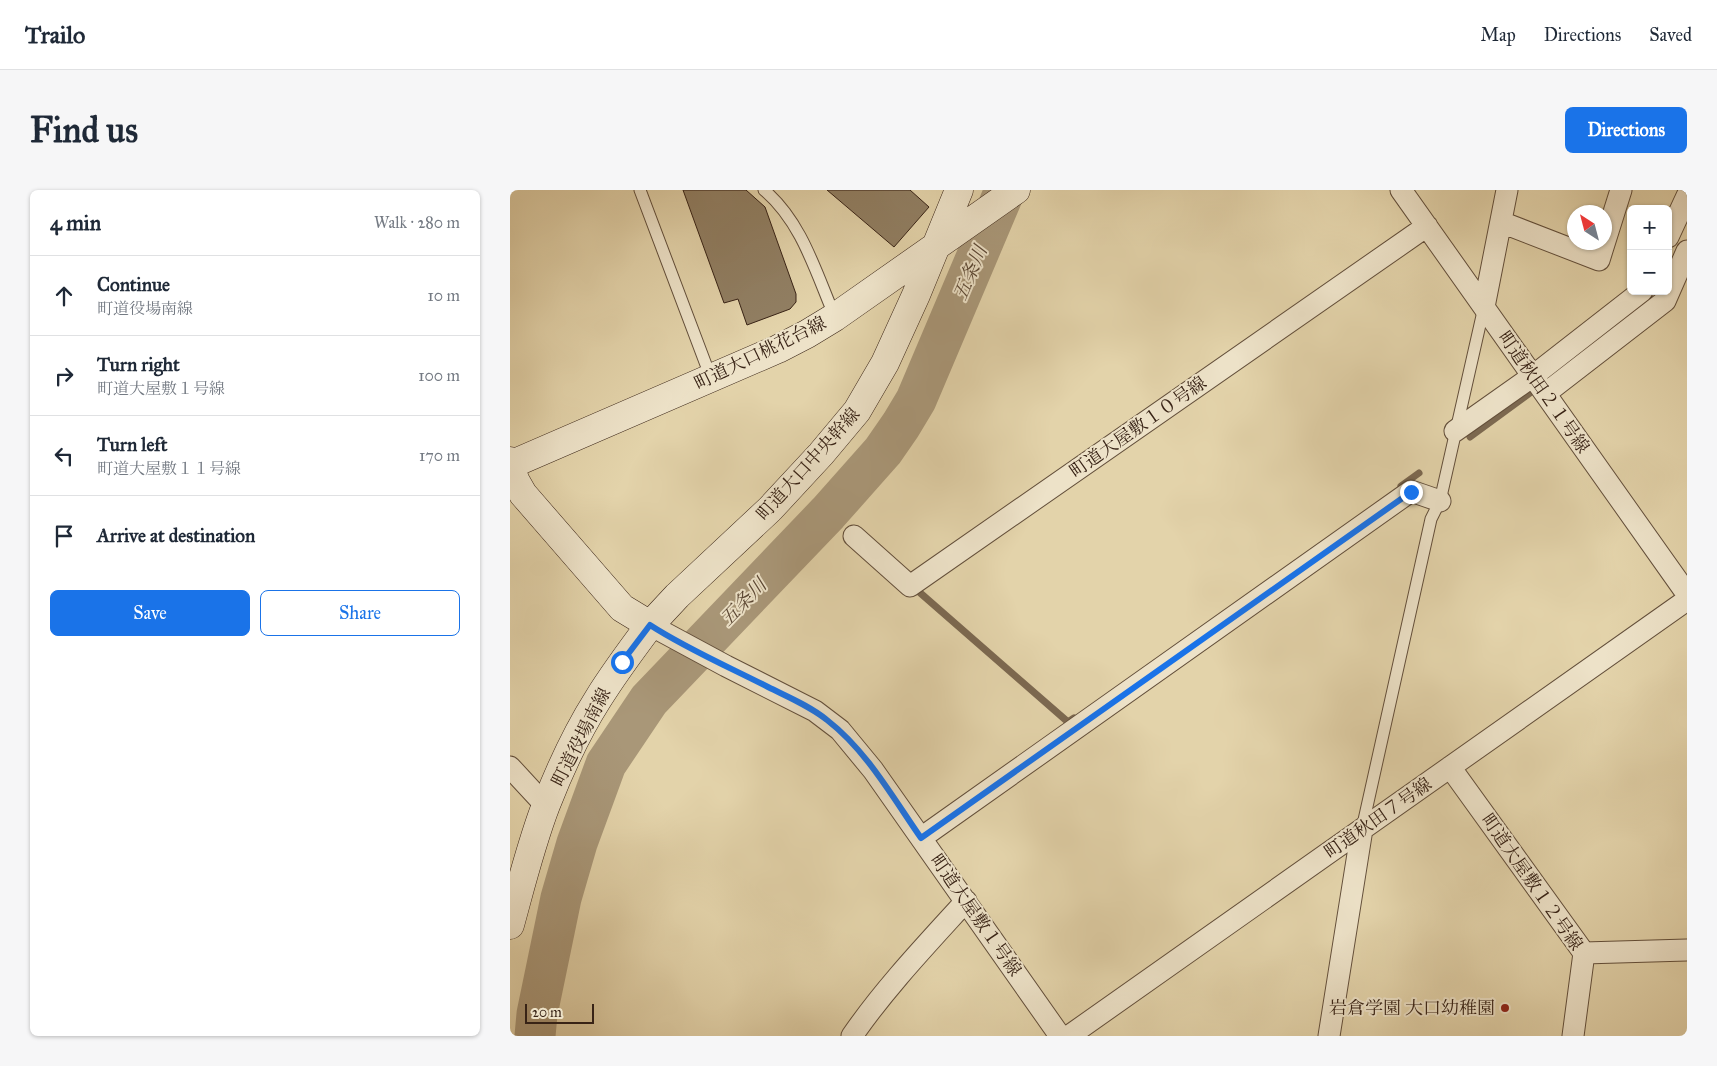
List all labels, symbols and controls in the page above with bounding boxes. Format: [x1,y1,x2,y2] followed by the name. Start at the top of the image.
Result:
[25,20,85,50] text: Trailo
[1480,24,1516,46] text: Map
[1544,24,1621,46] text: Directions
[1649,24,1692,46] text: Saved
[1565,107,1687,153] button: Directions
[30,109,138,152] text: Find us
[1567,205,1612,250] north arrow
[1627,205,1672,295] map controls
[1627,205,1672,250] button: +
[50,210,101,236] text: 4 min
[374,213,460,232] text: Walk · 280 m
[948,240,993,304] water label: 五条川
[1627,250,1672,295] button: −
[97,273,170,296] text: Continue
[50,282,78,310] icon: ahead
[428,286,460,305] text: 10 m
[97,299,193,318] text: 町道役場南線
[690,312,830,394] street label: 町道大口桃花台線
[1494,327,1594,457] street label: 町道秋田２１号線
[97,353,180,376] text: Turn right
[50,362,78,390] icon: right
[418,366,460,385] text: 100 m
[1065,372,1211,482] street label: 町道大屋敷１０号線
[97,379,225,398] text: 町道大屋敷１号線
[752,403,864,525] street label: 町道大口中央幹線
[97,433,167,456] text: Turn left
[50,442,78,470] icon: left
[419,446,460,465] text: 170 m
[97,459,241,478] text: 町道大屋敷１１号線
[1400,481,1423,504] route end
[50,522,78,550] icon: arrive
[97,524,255,547] text: Arrive at destination
[715,572,772,630] water label: 五条川
[50,590,250,636] button: Save
[260,590,460,636] button: Share
[611,651,634,674] route start
[547,684,615,790] street label: 町道役場南線
[1320,773,1436,863] street label: 町道秋田７号線
[1477,809,1587,955] street label: 町道大屋敷１２号線
[926,850,1026,980] street label: 町道大屋敷１号線
[1329,997,1495,1019] place label: 岩倉学園 大口幼稚園
[525,1001,594,1024] scale bar
[1499,1002,1511,1014] marker: 岩倉学園 大口幼稚園
[532,1004,562,1021] text: 20 m

